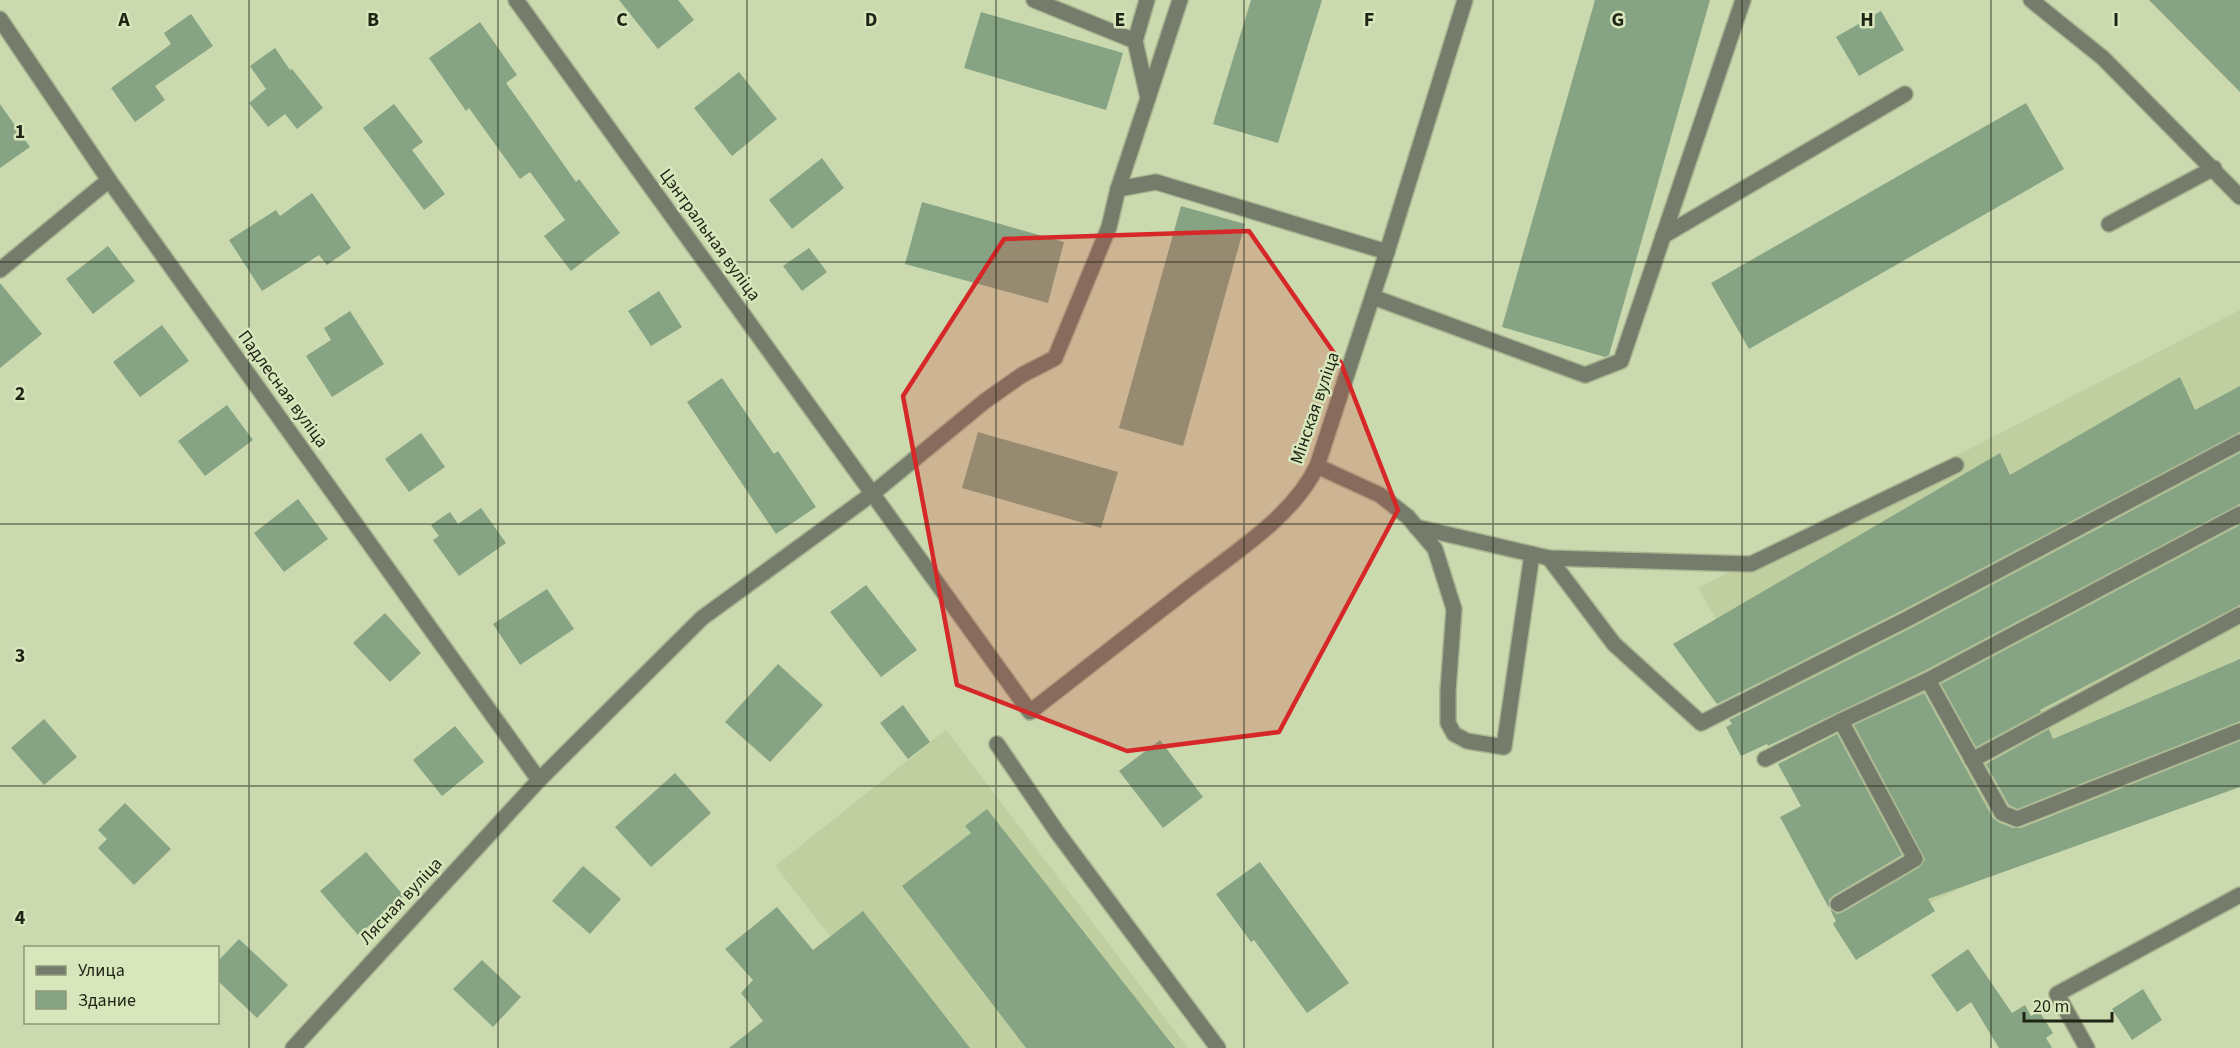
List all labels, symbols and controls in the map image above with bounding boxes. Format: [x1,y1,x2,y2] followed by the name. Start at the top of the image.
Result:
[117,6,130,34] text: A
[367,6,379,34] text: B
[616,6,628,34] text: C
[865,6,877,34] text: D
[1115,6,1125,34] text: E
[1364,6,1374,34] text: F
[1612,6,1624,34] text: G
[1860,6,1874,34] text: H
[2113,6,2119,34] text: I
[15,118,25,146] text: 1
[653,164,767,306] street label: Цэнтральная вуліца
[232,325,334,453] street label: Падлесная вуліца
[1284,349,1346,467] street label: Мінская вуліца
[15,380,25,408] text: 2
[15,642,25,670] text: 3
[354,852,448,950] street label: Лясная вуліца
[15,904,26,932] text: 4
[24,946,219,1024] legend
[78,958,125,983] text: Улица
[2024,985,2112,1023] scale bar
[78,988,136,1013] text: Здание
[2033,994,2069,1019] text: 20 m

